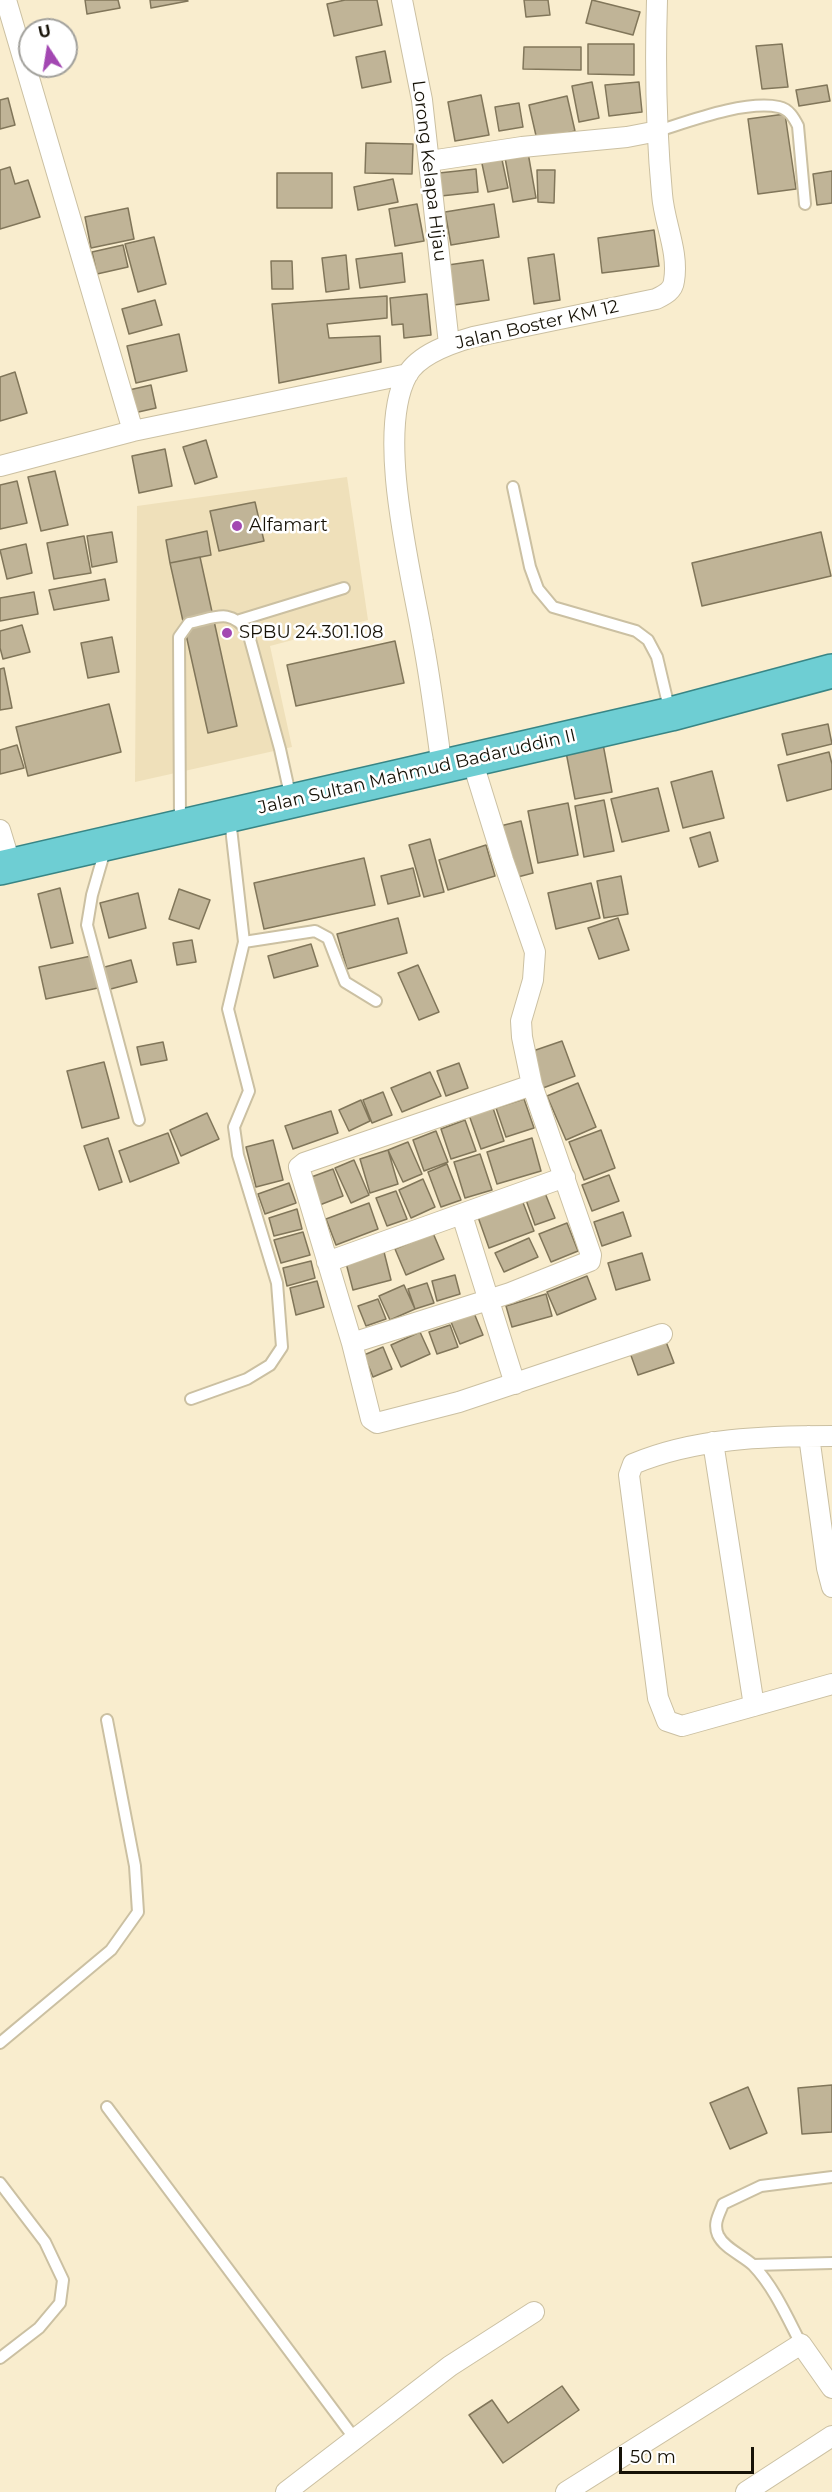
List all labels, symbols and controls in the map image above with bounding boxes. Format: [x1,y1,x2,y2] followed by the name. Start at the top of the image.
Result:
[18,18,78,78] north arrow
[36,21,53,42] text: U
[407,79,451,263] street label: Lorong Kelapa Hijau
[453,296,621,354] street label: Jalan Boster KM 12
[249,515,328,537] place label: Alfamart
[230,519,244,533] marker: Alfamart
[239,622,383,644] place label: SPBU 24.301.108
[220,626,234,640] marker: SPBU 24.301.108
[256,725,578,819] street label: Jalan Sultan Mahmud Badaruddin II
[622,2435,757,2473] scale bar
[630,2446,676,2468] text: 50 m

